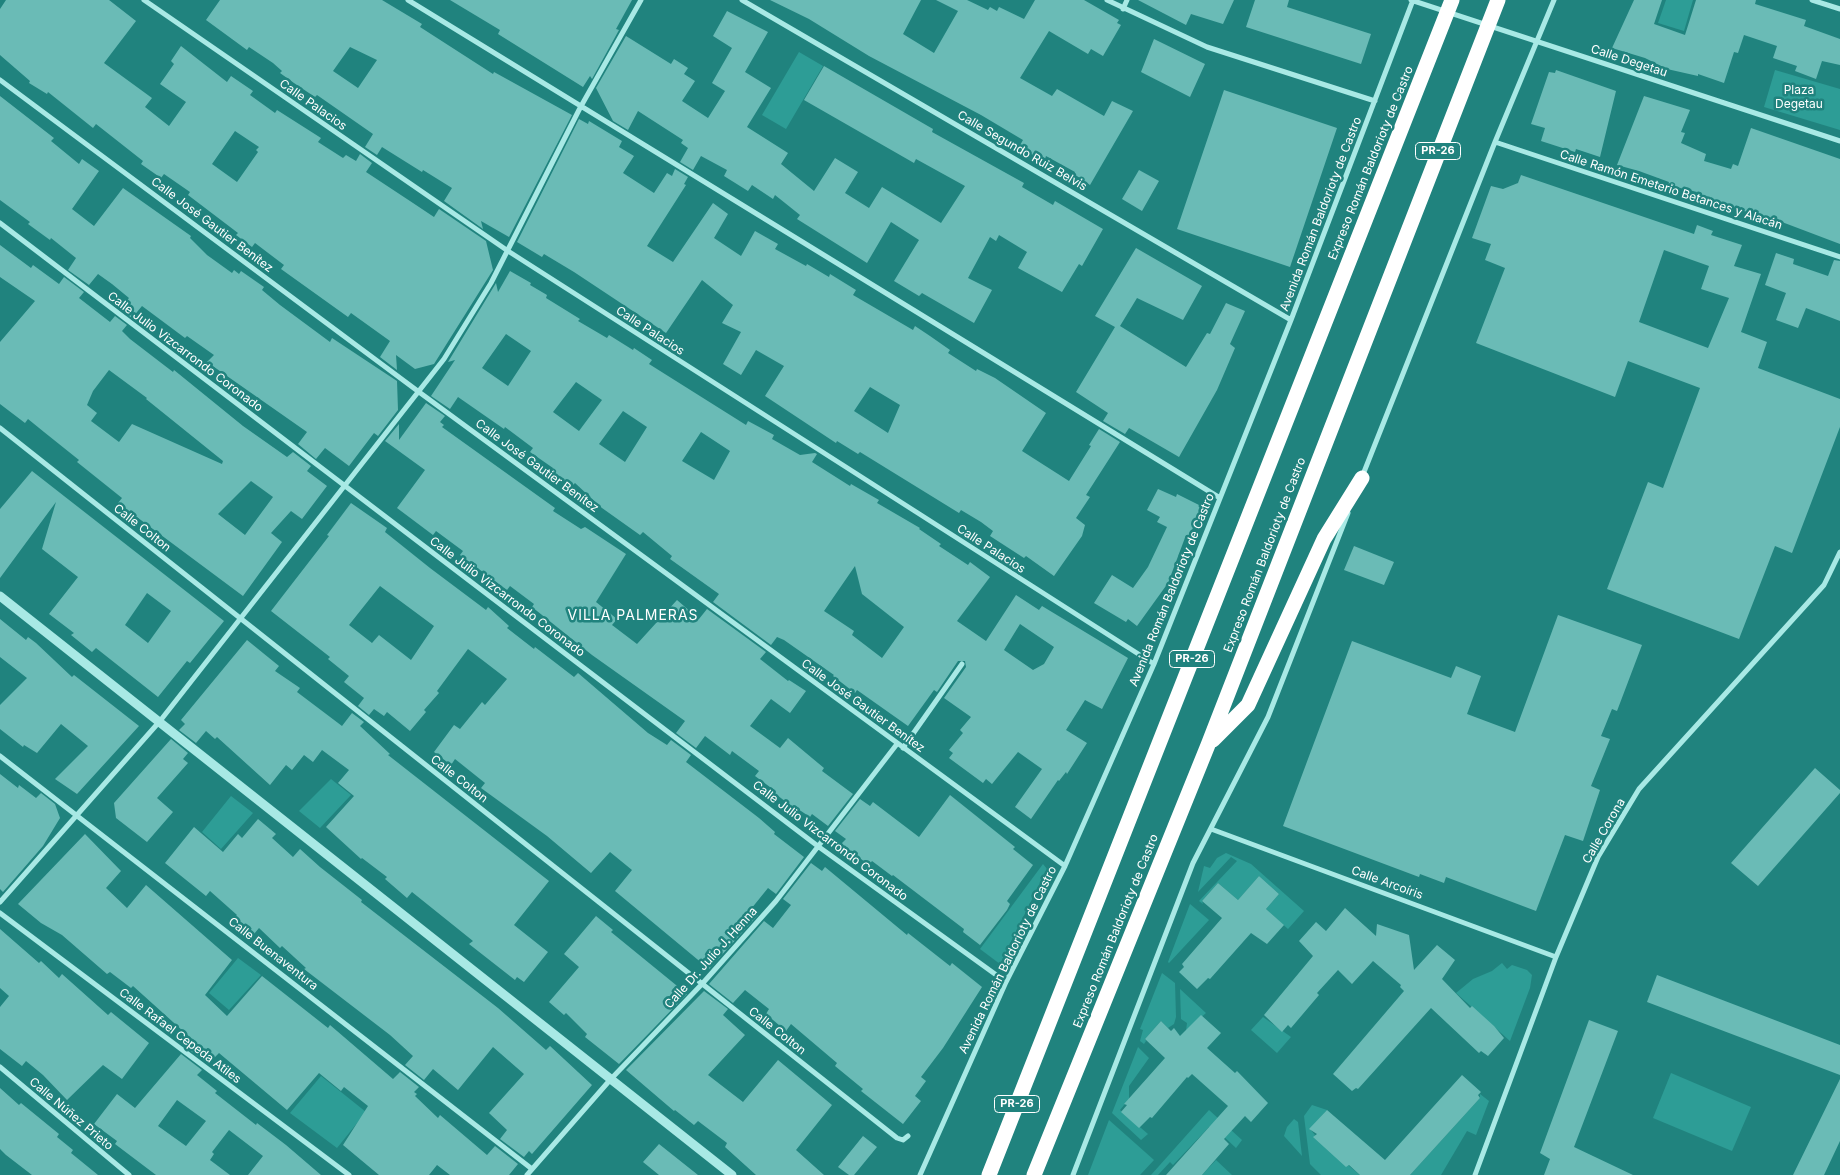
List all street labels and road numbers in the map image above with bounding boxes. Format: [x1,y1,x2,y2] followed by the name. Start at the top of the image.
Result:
[1589,42,1669,80] street label: Calle Degetau
[1325,64,1417,262] street label: Expreso Román Baldorioty de Castro
[277,76,349,134] street label: Calle Palacios
[955,108,1089,194] street label: Calle Segundo Ruiz Belvis
[1277,115,1365,313] street label: Avenida Román Baldorioty de Castro
[1416,142,1460,160] road number: PR-26
[1558,147,1784,233] street label: Calle Ramón Emeterio Betances y Alacán
[148,174,276,276] street label: Calle José Gautier Benítez
[105,289,265,415] street label: Calle Julio Vizcarrondo Coronado
[613,303,687,359] street label: Calle Palacios
[472,416,602,516] street label: Calle José Gautier Benítez
[1221,455,1309,655] street label: Expreso Román Baldorioty de Castro
[1127,491,1217,689] street label: Avenida Román Baldorioty de Castro
[110,501,174,555] street label: Calle Colton
[954,521,1028,577] street label: Calle Palacios
[427,534,587,660] street label: Calle Julio Vizcarrondo Coronado
[1170,651,1214,668] road number: PR-26
[798,656,928,756] street label: Calle José Gautier Benítez
[427,752,491,806] street label: Calle Colton
[750,778,910,904] street label: Calle Julio Vizcarrondo Coronado
[1580,796,1628,866] street label: Calle Corona
[1070,832,1162,1030] street label: Expreso Román Baldorioty de Castro
[1349,863,1425,903] street label: Calle Arcoíris
[956,864,1060,1056] street label: Avenida Román Baldorioty de Castro
[662,904,760,1012] street label: Calle Dr. Julio J. Henna
[225,914,321,994] street label: Calle Buenaventura
[116,985,244,1087] street label: Calle Rafael Cepeda Atiles
[745,1004,809,1058] street label: Calle Colton
[26,1075,116,1153] street label: Calle Núñez Prieto
[994,1096,1040,1112] road number: PR-26

